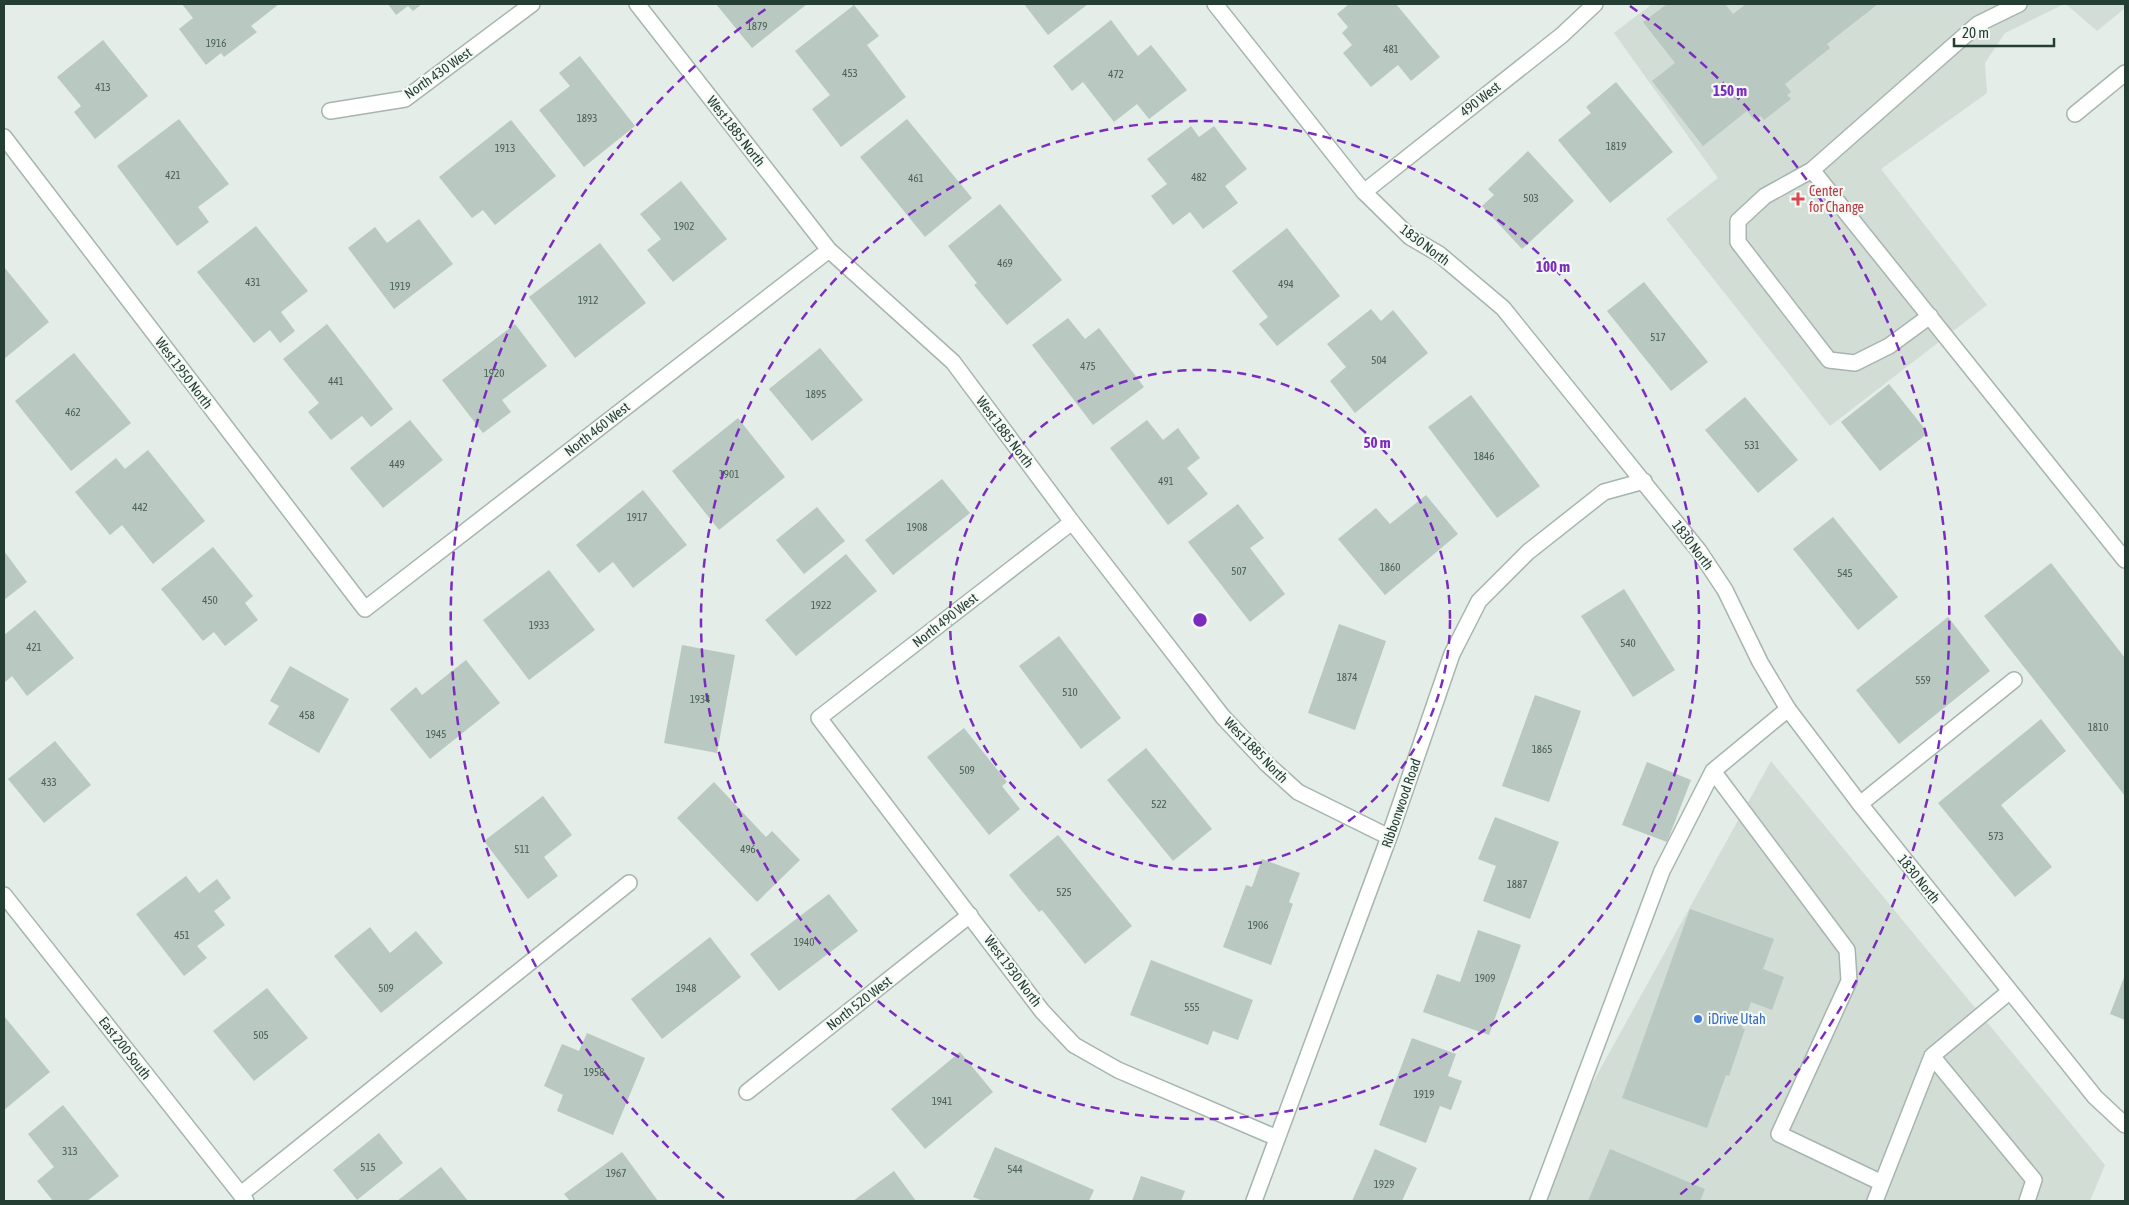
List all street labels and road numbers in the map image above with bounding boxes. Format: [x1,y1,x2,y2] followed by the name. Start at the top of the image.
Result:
[401,44,475,102] street label: North 430 West
[1457,78,1503,120] street label: 490 West
[704,93,768,169] street label: West 1885 North
[1397,221,1453,269] street label: 1830 North
[152,334,216,412] street label: West 1950 North
[973,393,1037,471] street label: West 1885 North
[561,399,633,459] street label: North 460 West
[1669,517,1717,573] street label: 1830 North
[909,590,981,650] street label: North 490 West
[1221,714,1291,786] street label: West 1885 North
[1378,756,1424,850] street label: Ribbonwood Road
[1895,851,1943,907] street label: 1830 North
[981,932,1045,1010] street label: West 1930 North
[823,973,895,1033] street label: North 520 West
[96,1013,154,1083] street label: East 200 South

